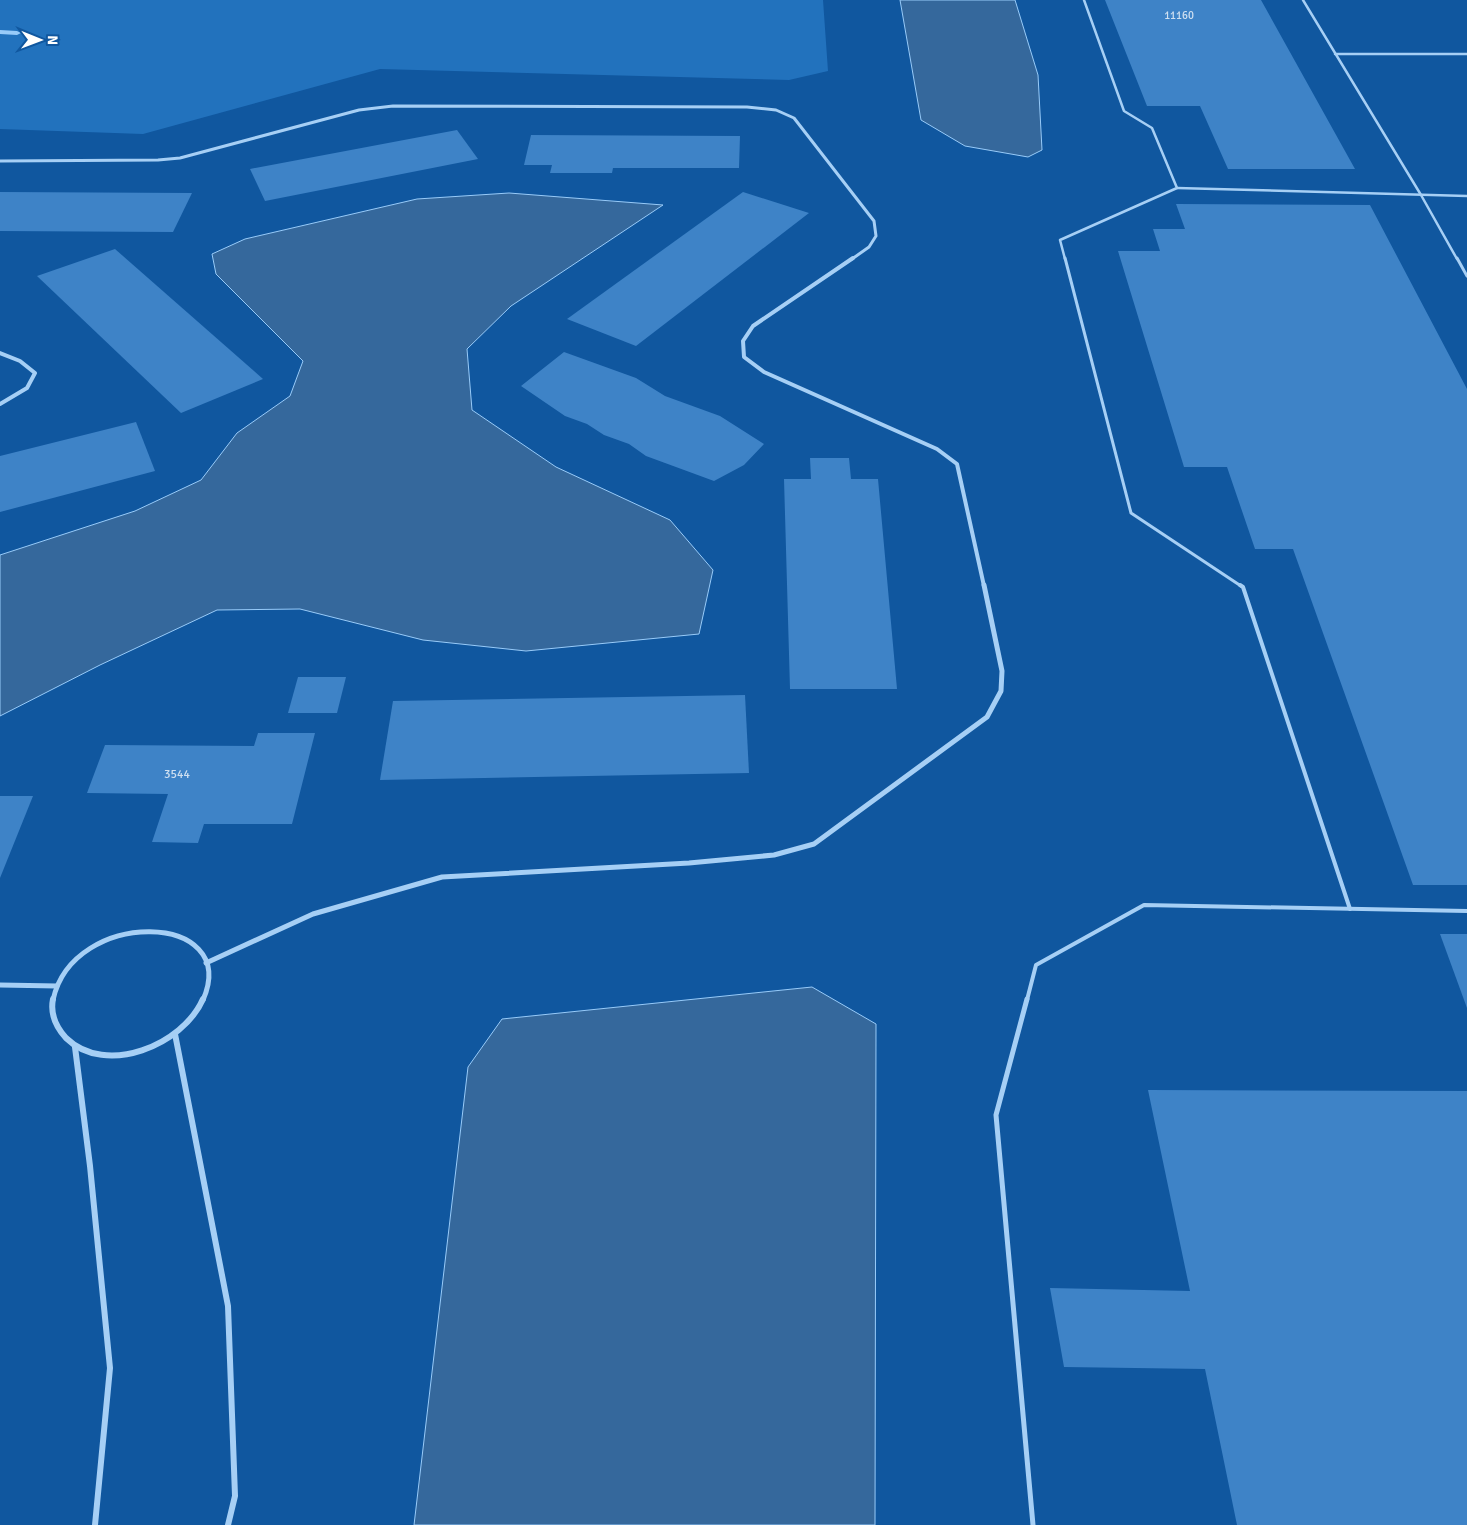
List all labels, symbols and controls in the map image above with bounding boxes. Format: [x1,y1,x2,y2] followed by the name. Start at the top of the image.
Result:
[1164,9,1194,22] house number: 11160
[15,15,65,65] north arrow
[44,35,61,45] text: N
[164,767,190,782] house number: 3544

